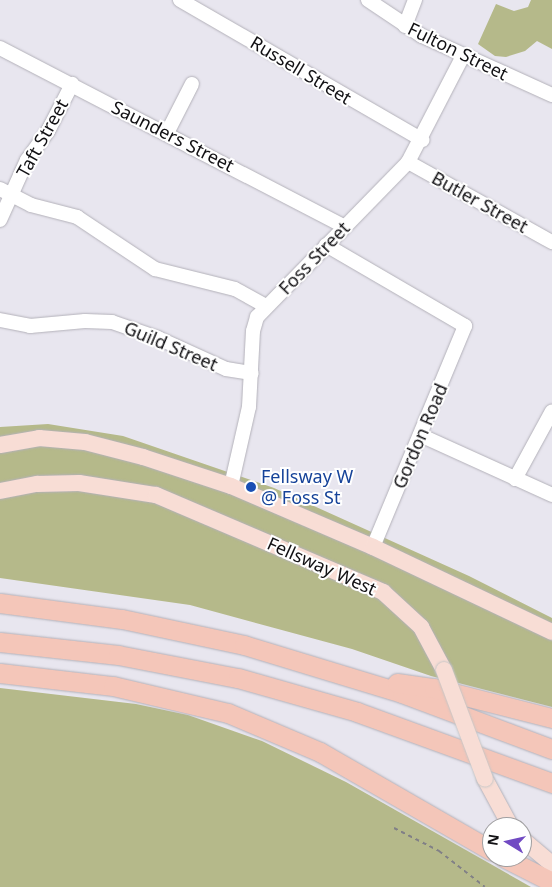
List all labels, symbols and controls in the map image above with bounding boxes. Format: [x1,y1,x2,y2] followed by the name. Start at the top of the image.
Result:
[404,17,512,85] street label: Fulton Street
[247,31,355,109] street label: Russell Street
[12,95,72,181] street label: Taft Street
[108,96,238,176] street label: Saunders Street
[428,167,532,237] street label: Butler Street
[274,217,354,299] street label: Foss Street
[121,317,221,375] street label: Guild Street
[388,380,452,492] street label: Gordon Road
[261,466,353,508] place label: Fellsway W @ Foss St
[245,481,257,493] marker: Fellsway W @ Foss St
[264,532,380,600] street label: Fellsway West
[482,817,532,867] north arrow
[482,833,503,847] text: N

